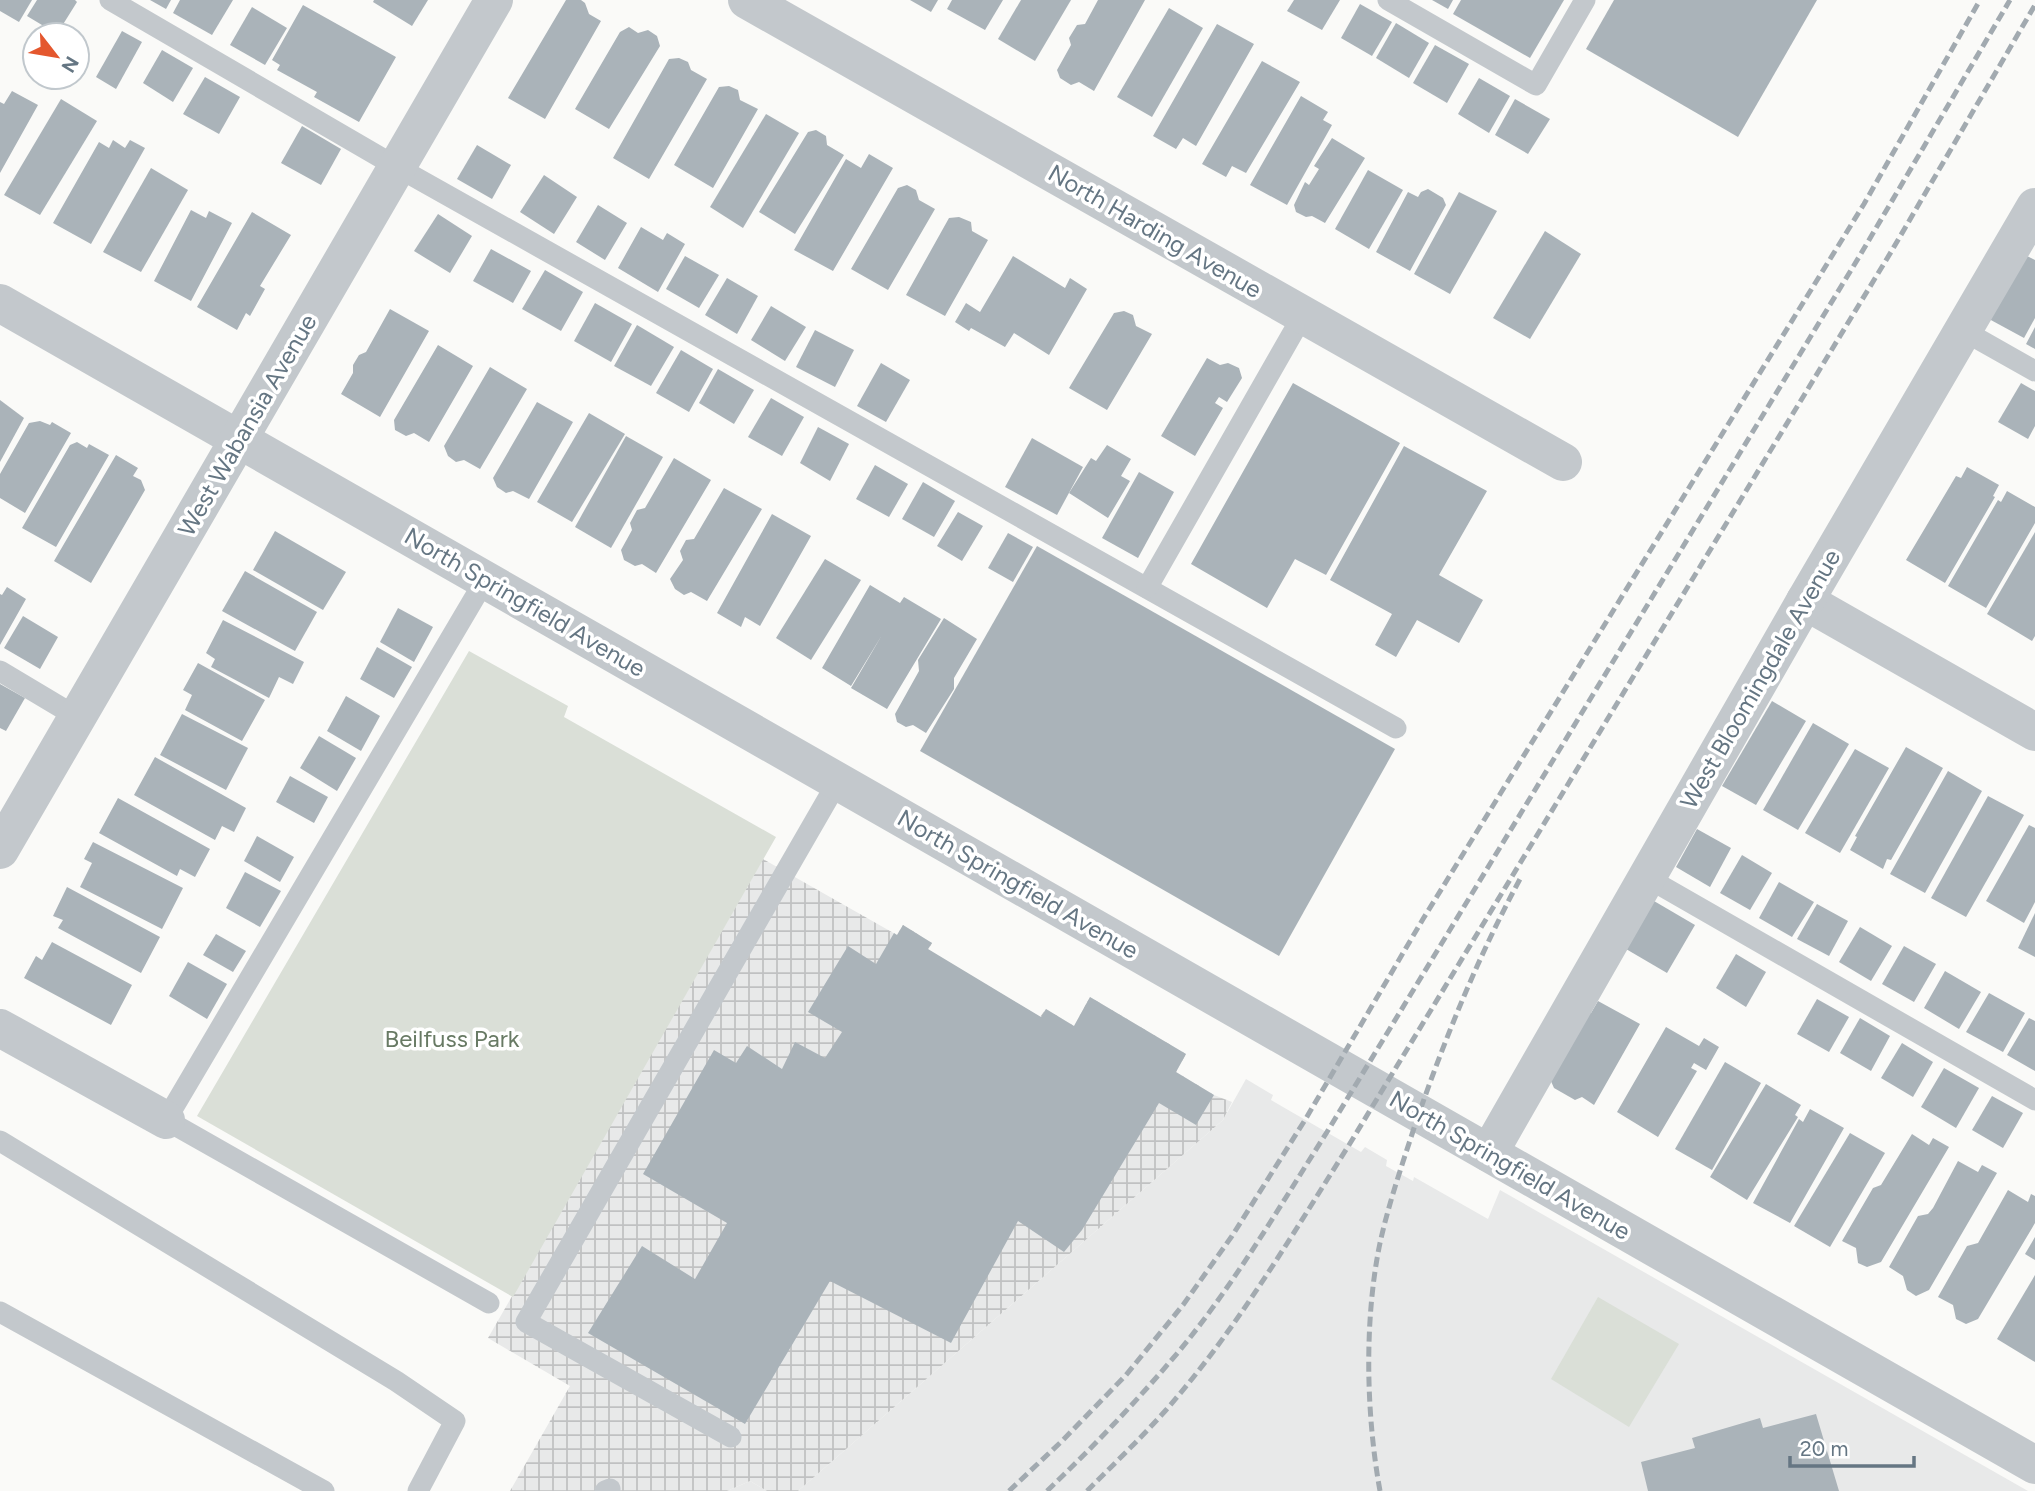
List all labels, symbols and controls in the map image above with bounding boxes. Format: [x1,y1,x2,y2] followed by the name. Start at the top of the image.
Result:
[21,21,91,91] north arrow
[57,52,84,77] text: N
[1043,158,1267,304] street label: North Harding Avenue
[172,309,322,541] street label: West Wabansia Avenue
[400,521,650,683] street label: North Springfield Avenue
[1674,544,1846,814] street label: West Bloomingdale Avenue
[893,803,1143,965] street label: North Springfield Avenue
[385,1024,520,1053] park label: Beilfuss Park
[1385,1084,1635,1246] street label: North Springfield Avenue
[1790,1424,1914,1468] scale bar
[1800,1436,1848,1461] text: 20 m

